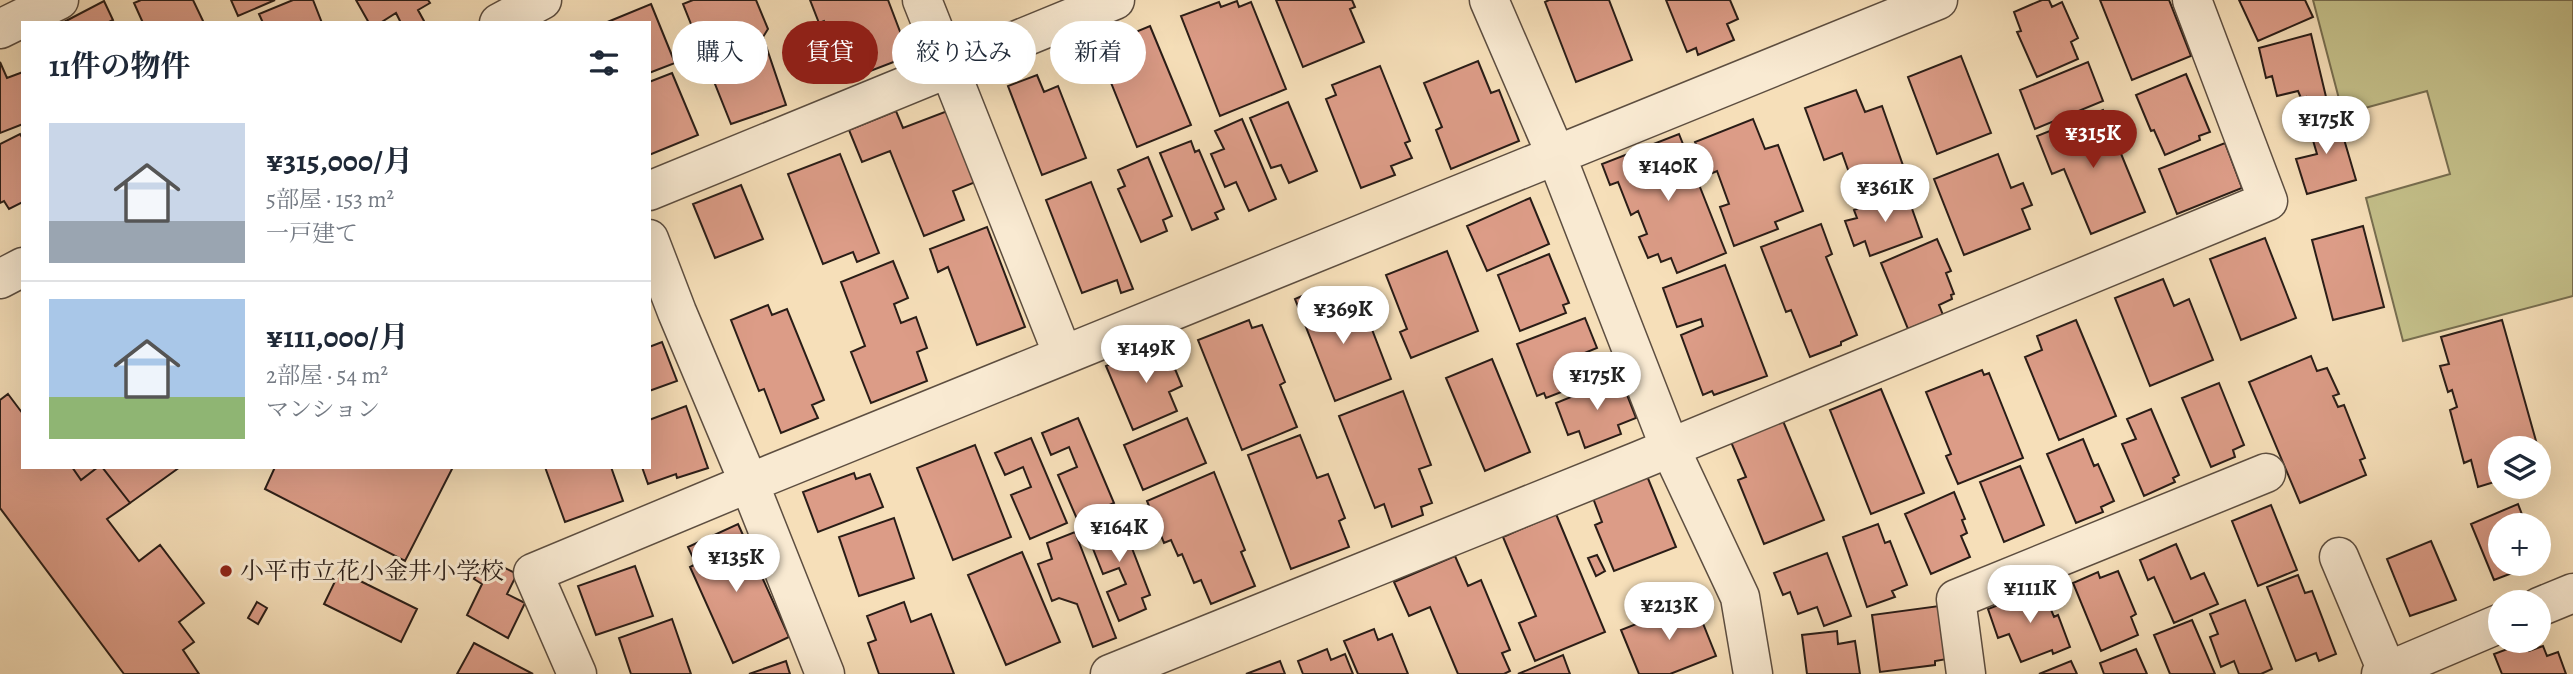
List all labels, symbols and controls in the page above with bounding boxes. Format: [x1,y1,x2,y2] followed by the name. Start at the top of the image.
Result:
[672,21,768,84] chip: 購入
[782,21,878,84] chip: 賃貸
[892,21,1036,84] chip: 絞り込み
[1050,21,1146,84] chip: 新着
[585,44,623,82] icon: filters
[49,46,190,86] text: 11件の物件
[2277,96,2375,156] pin: ¥175K
[2298,103,2354,134] text: ¥175K
[2044,110,2142,170] pin: ¥315K
[2065,117,2121,148] text: ¥315K
[266,141,413,181] text: ¥315,000/月
[1619,144,1717,203] pin: ¥140K
[1639,150,1697,181] text: ¥140K
[105,151,189,235] icon: home
[1836,164,1934,224] pin: ¥361K
[1856,171,1914,202] text: ¥361K
[266,184,394,215] text: 5部屋 · 153 m²
[266,218,358,249] text: 一戸建て
[1294,286,1392,346] pin: ¥369K
[1313,293,1373,324] text: ¥369K
[266,317,409,357] text: ¥111,000/月
[1097,326,1195,385] pin: ¥149K
[105,327,189,411] icon: home
[1117,332,1175,363] text: ¥149K
[1548,352,1646,412] pin: ¥175K
[1569,359,1625,390] text: ¥175K
[266,360,388,391] text: 2部屋 · 54 m²
[266,394,380,425] text: マンション
[2488,436,2551,653] map controls
[2488,436,2551,499] button: layers
[1070,504,1168,564] pin: ¥164K
[1090,511,1148,542] text: ¥164K
[2488,513,2551,576] button: +
[687,534,785,594] pin: ¥135K
[708,541,764,572] text: ¥135K
[240,555,504,587] place label: 小平市立花小金井小学校
[218,563,234,579] marker: 小平市立花小金井小学校
[1981,566,2079,625] pin: ¥111K
[2003,572,2057,603] text: ¥111K
[1620,582,1718,642] pin: ¥213K
[1640,589,1698,620] text: ¥213K
[2488,590,2551,653] button: −

